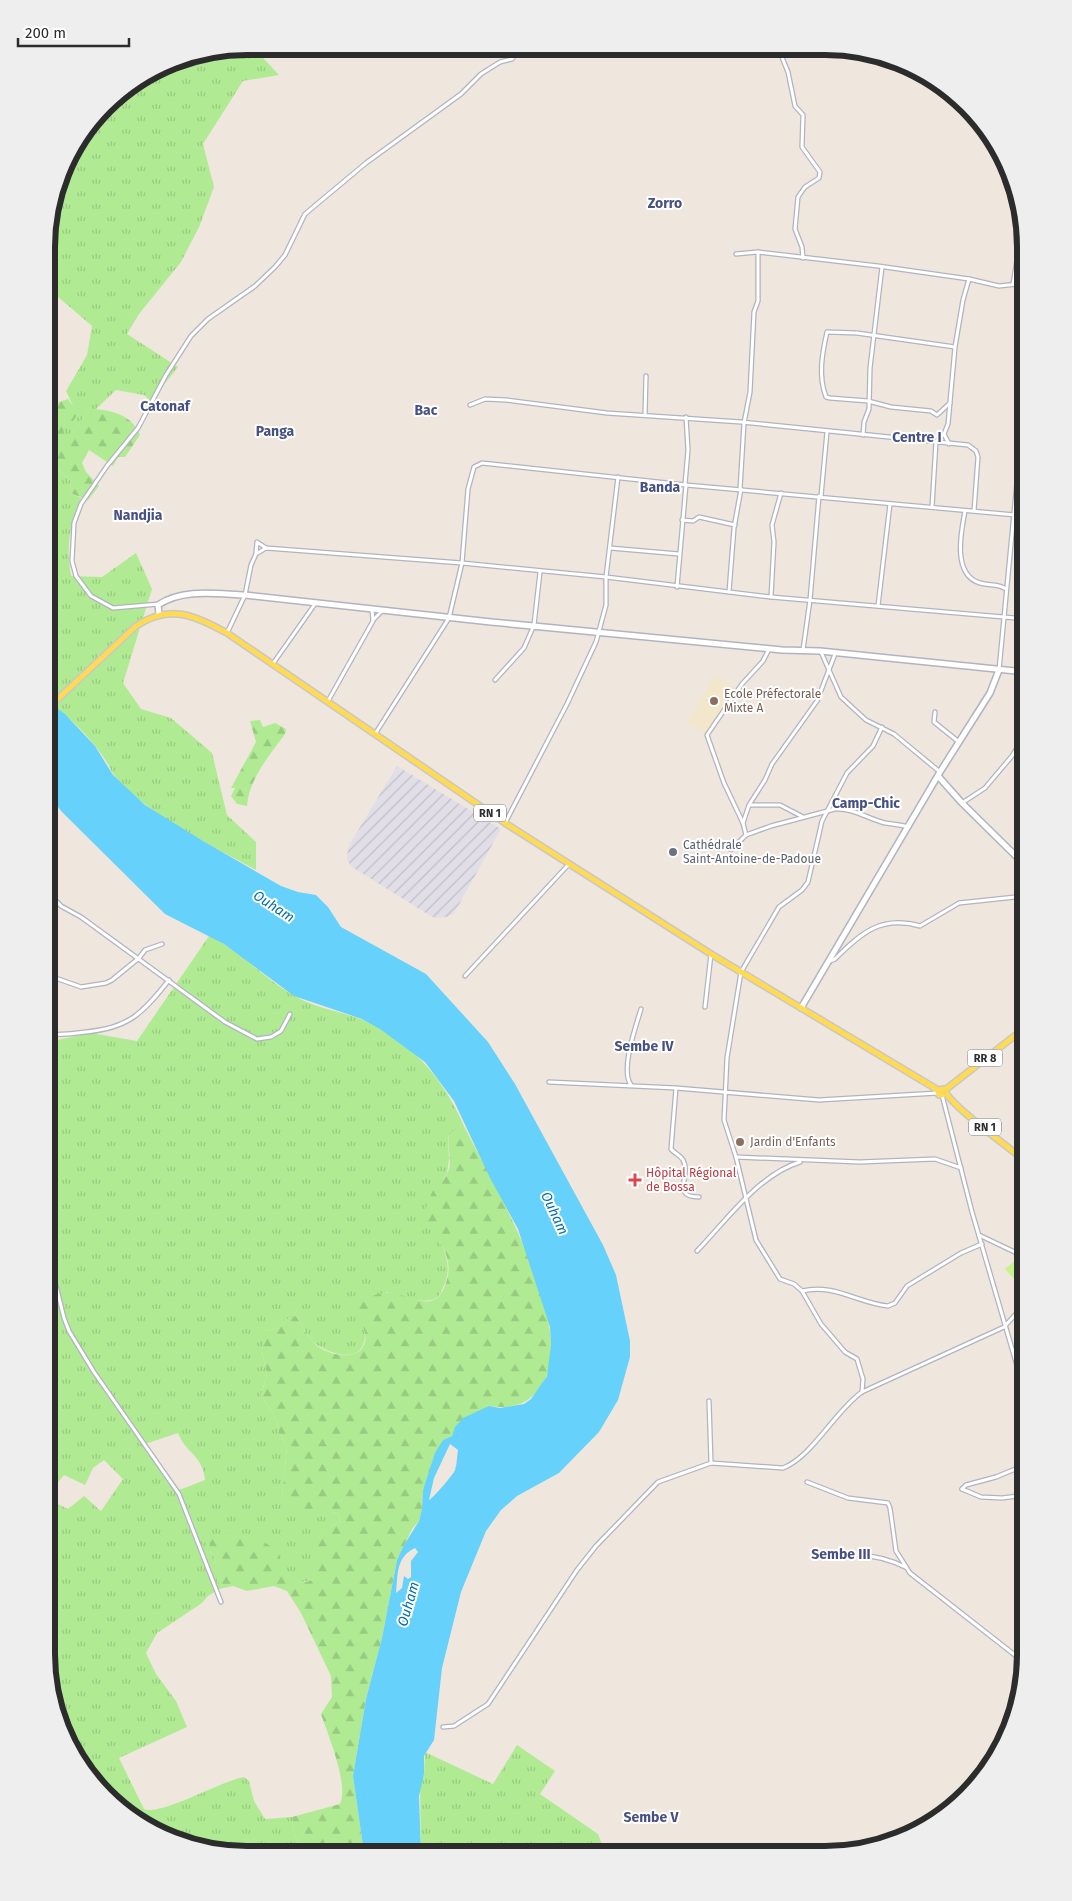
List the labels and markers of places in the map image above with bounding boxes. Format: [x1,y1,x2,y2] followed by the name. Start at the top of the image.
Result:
[724,687,821,715] place label: Ecole Préfectorale Mixte A
[708,695,720,707] marker: Ecole Préfectorale Mixte A
[683,838,821,866] place label: Cathédrale Saint-Antoine-de-Padoue
[667,846,679,858] marker: Cathédrale Saint-Antoine-de-Padoue
[750,1135,836,1149] place label: Jardin d'Enfants
[734,1136,746,1148] marker: Jardin d'Enfants
[646,1166,737,1194] place label: Hôpital Régional de Bossa
[628,1173,642,1187] marker: Hôpital Régional de Bossa

